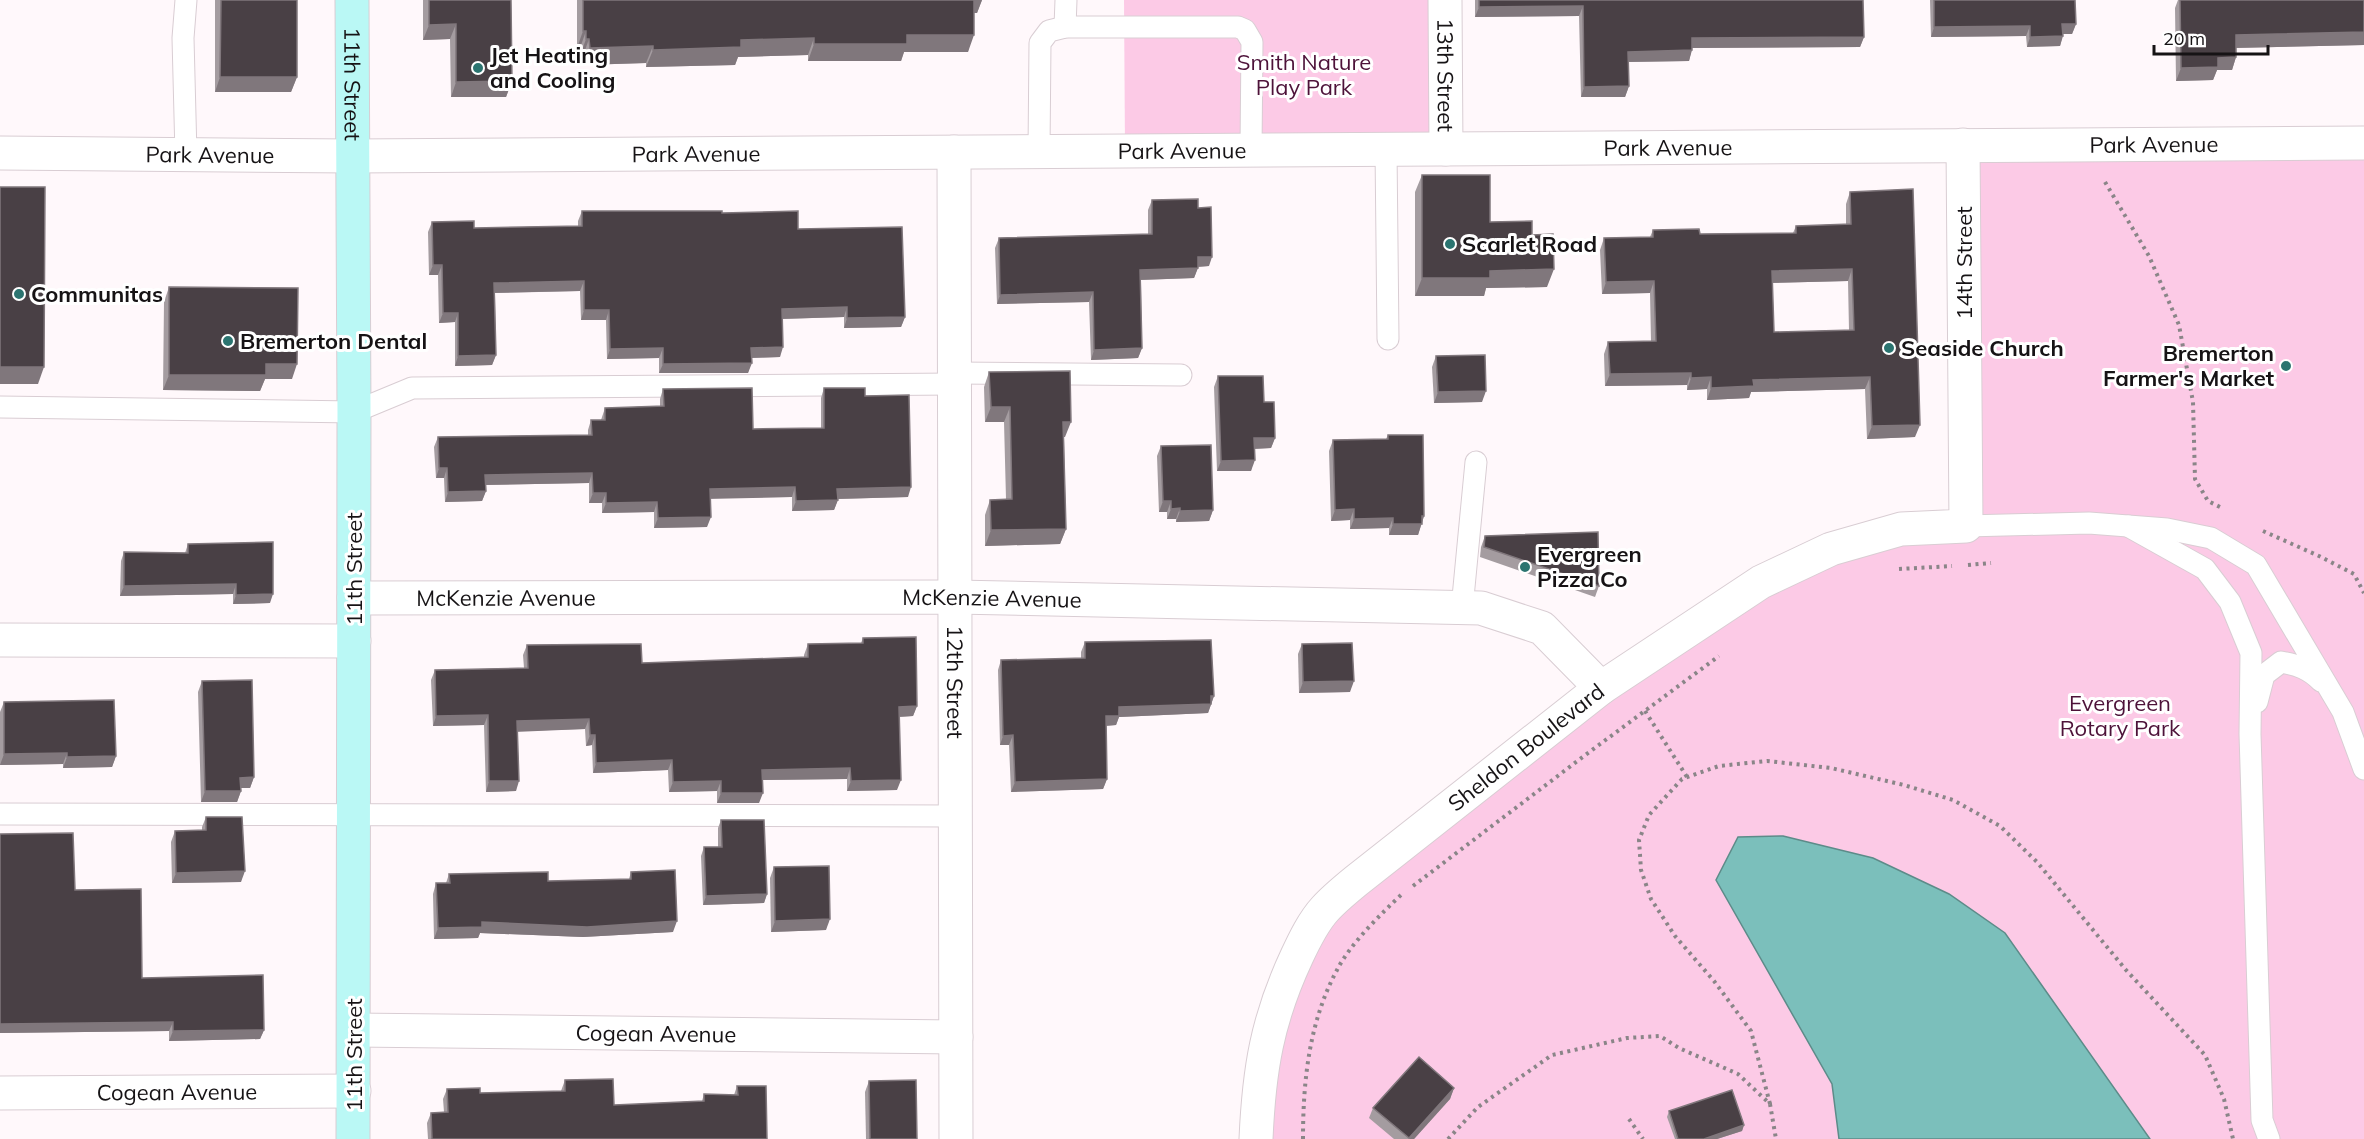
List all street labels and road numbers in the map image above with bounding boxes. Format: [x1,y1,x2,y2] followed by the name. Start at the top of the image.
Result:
[1431,18,1460,132] street label: 13th Street
[338,27,367,141] street label: 11th Street
[2089,130,2218,159] street label: Park Avenue
[1603,133,1732,162] street label: Park Avenue
[1117,136,1246,165] street label: Park Avenue
[632,139,760,168] street label: Park Avenue
[145,140,274,169] street label: Park Avenue
[1950,206,1978,320] street label: 14th Street
[340,512,368,626] street label: 11th Street
[902,583,1082,614] street label: McKenzie Avenue
[416,584,596,612] street label: McKenzie Avenue
[941,625,969,739] street label: 12th Street
[1442,677,1610,817] street label: Sheldon Boulevard
[340,998,368,1112] street label: 11th Street
[576,1019,736,1048] street label: Cogean Avenue
[97,1078,257,1106] street label: Cogean Avenue

